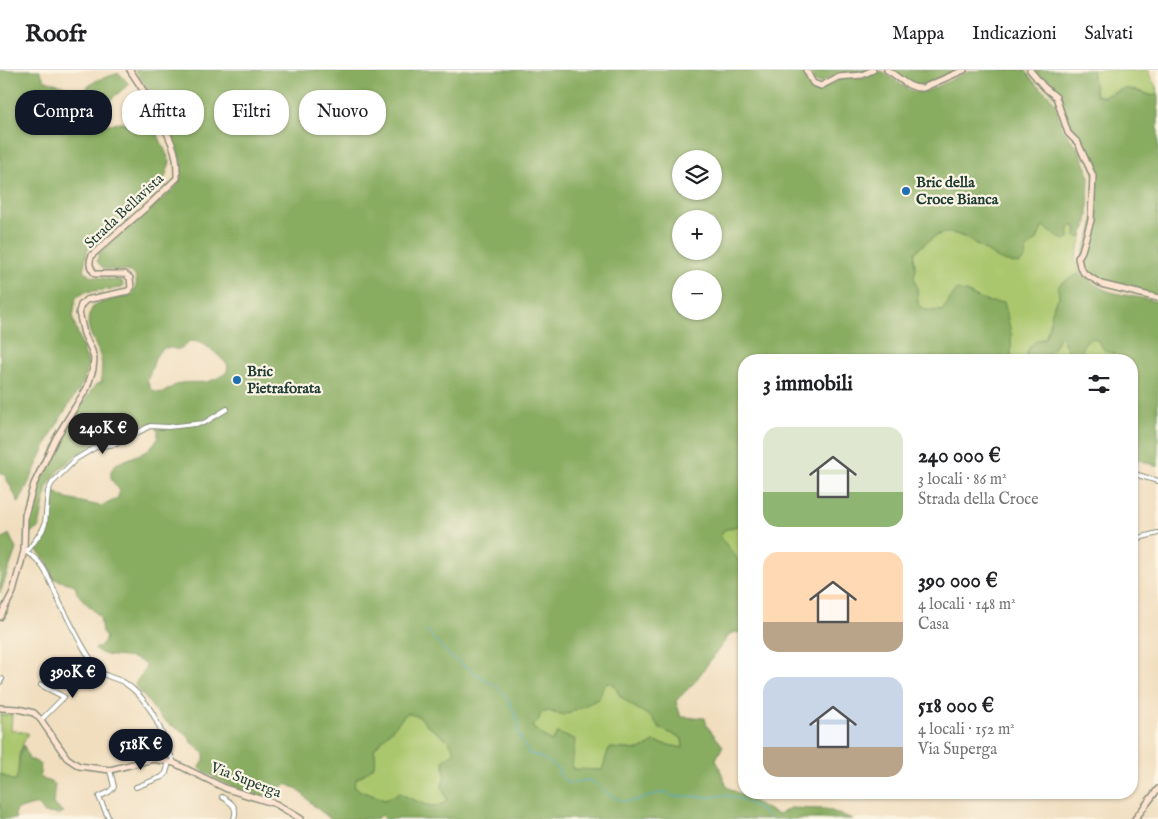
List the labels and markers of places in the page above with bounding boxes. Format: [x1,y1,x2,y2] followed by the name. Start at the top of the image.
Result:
[916,173,999,209] place label: Bric della Croce Bianca
[900,185,912,197] marker: Bric della Croce Bianca
[247,362,321,398] place label: Bric Pietraforata
[231,374,243,386] marker: Bric Pietraforata
[62,412,144,455] pin: 240K €
[32,656,114,699] pin: 390K €
[100,728,182,771] pin: 518K €

